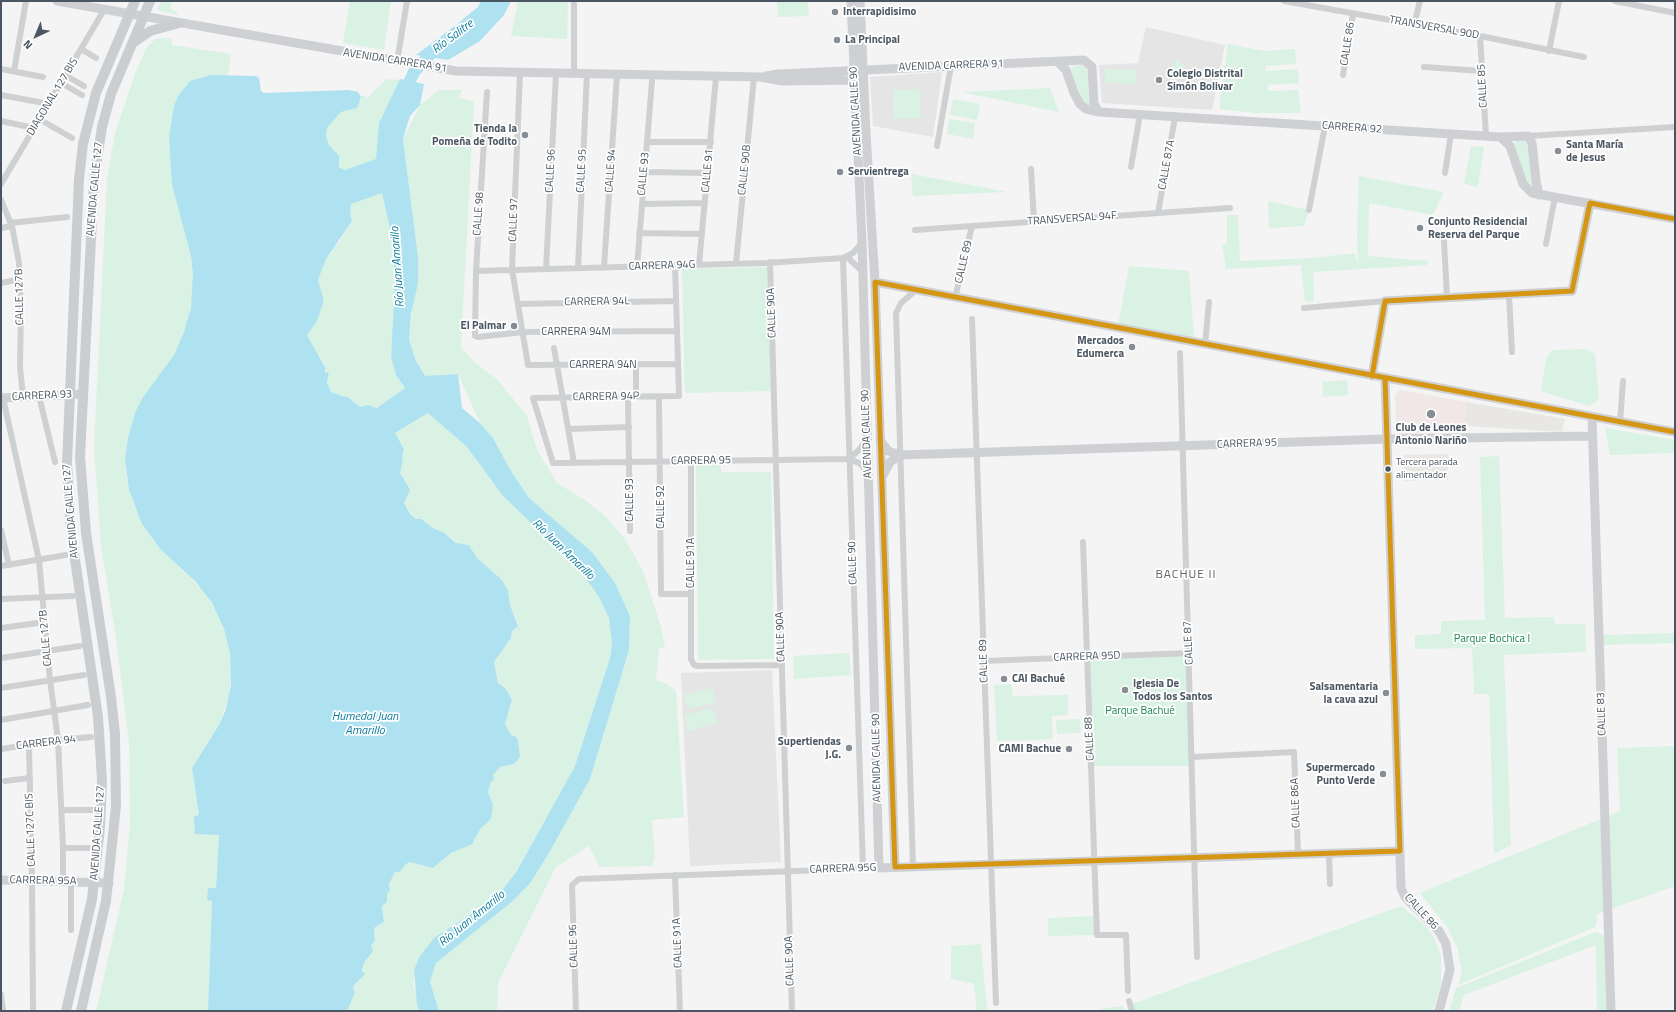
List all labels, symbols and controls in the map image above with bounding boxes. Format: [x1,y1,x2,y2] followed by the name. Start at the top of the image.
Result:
[843,5,916,19] place label: Interrapidisimo
[830,7,840,17] marker: Interrapidisimo
[1388,14,1480,42] street label: TRANSVERSAL 90D
[16,16,56,56] north arrow
[430,17,476,57] water label: Río Salitre
[1338,21,1358,67] street label: CALLE 86
[845,33,900,47] place label: La Principal
[832,35,842,45] marker: La Principal
[19,36,36,53] text: N
[342,46,448,76] street label: AVENIDA CARRERA 91
[25,56,81,138] street label: DIAGONAL 127 BIS
[898,58,1004,74] street label: AVENIDA CARRERA 91
[1475,64,1491,108] street label: CALLE 85
[847,66,865,156] street label: AVENIDA CALLE 90
[1167,67,1243,93] place label: Colegio Distrital Simón Bolivar
[1154,75,1164,85] marker: Colegio Distrital Simón Bolivar
[1322,119,1382,137] street label: CARRERA 92
[432,122,517,148] place label: Tienda la Pomeña de Todito
[520,130,530,140] marker: Tienda la Pomeña de Todito
[1566,138,1623,164] place label: Santa María de Jesus
[1156,139,1178,191] street label: CALLE 87A
[84,141,106,237] street label: AVENIDA CALLE 127
[736,144,754,196] street label: CALLE 90B
[1553,146,1563,156] marker: Santa María de Jesus
[543,149,559,193] street label: CALLE 96
[574,149,590,193] street label: CALLE 95
[603,149,619,193] street label: CALLE 94
[700,149,716,193] street label: CALLE 91
[636,152,652,196] street label: CALLE 93
[848,165,909,179] place label: Servientrega
[835,167,845,177] marker: Servientrega
[471,192,487,236] street label: CALLE 98
[507,198,521,242] street label: CALLE 97
[1027,209,1117,229] street label: TRANSVERSAL 94F
[1428,215,1528,241] place label: Conjunto Residencial Reserva del Parque
[1415,223,1425,233] marker: Conjunto Residencial Reserva del Parque
[388,226,408,308] water label: Río Juan Amarillo
[953,239,975,285] street label: CALLE 89
[628,258,696,274] street label: CARRERA 94G
[13,268,27,326] street label: CALLE 127B
[765,288,779,338] street label: CALLE 90A
[564,295,630,309] street label: CARRERA 94L
[461,319,506,333] place label: El Palmar
[509,321,519,331] marker: El Palmar
[541,325,611,339] street label: CARRERA 94M
[1076,334,1124,360] place label: Mercados Edumerca
[1127,342,1137,352] marker: Mercados Edumerca
[569,358,637,372] street label: CARRERA 94N
[12,388,72,404] street label: CARRERA 93
[859,389,875,479] street label: AVENIDA CALLE 90
[573,390,639,404] street label: CARRERA 94P
[1425,408,1437,420] marker: Club de Leones Antonio Nariño
[1395,421,1467,447] place label: Club de Leones Antonio Nariño
[1217,436,1277,452] street label: CARRERA 95
[671,454,731,468] street label: CARRERA 95
[1396,457,1458,480] place label: Tercera parada alimentador
[60,463,82,559] street label: AVENIDA CALLE 127
[1383,464,1393,474] marker: Tercera parada alimentador
[623,478,637,522] street label: CALLE 93
[654,485,668,529] street label: CALLE 92
[529,517,597,583] water label: Río Juan Amarillo
[684,538,698,588] street label: CALLE 91A
[846,541,860,585] street label: CALLE 90
[1156,568,1216,582] district label: BACHUE II
[37,609,55,667] street label: CALLE 127B
[774,612,788,662] street label: CALLE 90A
[1181,621,1197,665] street label: CALLE 87
[1454,632,1530,646] park label: Parque Bochica I
[977,639,991,683] street label: CALLE 89
[1053,649,1121,665] street label: CARRERA 95D
[1012,672,1065,686] place label: CAI Bachué
[999,674,1009,684] marker: CAI Bachué
[1133,677,1213,703] place label: Iglesia De Todos los Santos
[1310,680,1378,706] place label: Salsamentaria la cava azul
[1120,685,1130,695] marker: Iglesia De Todos los Santos
[1381,688,1391,698] marker: Salsamentaria la cava azul
[1595,692,1609,736] street label: CALLE 83
[1105,704,1175,718] park label: Parque Bachué
[332,710,398,738] water label: Humedal Juan Amarillo
[870,714,884,802] street label: AVENIDA CALLE 90
[1082,717,1098,761] street label: CALLE 88
[15,733,77,753] street label: CARRERA 94
[778,735,841,761] place label: Supertiendas J.G.
[998,742,1061,756] place label: CAMI Bachue
[844,743,854,753] marker: Supertiendas J.G.
[1064,744,1074,754] marker: CAMI Bachue
[1306,761,1375,787] place label: Supermercado Punto Verde
[1378,769,1388,779] marker: Supermercado Punto Verde
[1289,778,1303,828] street label: CALLE 86A
[88,785,108,881] street label: AVENIDA CALLE 127
[23,793,39,867] street label: CALLE 127C BIS
[809,861,877,877] street label: CARRERA 95G
[10,874,76,888] street label: CARRERA 95A
[436,888,508,950] water label: Río Juan Amarillo
[1401,891,1441,933] street label: CALLE 86
[671,918,685,968] street label: CALLE 91A
[567,924,581,968] street label: CALLE 96
[783,936,797,986] street label: CALLE 90A

